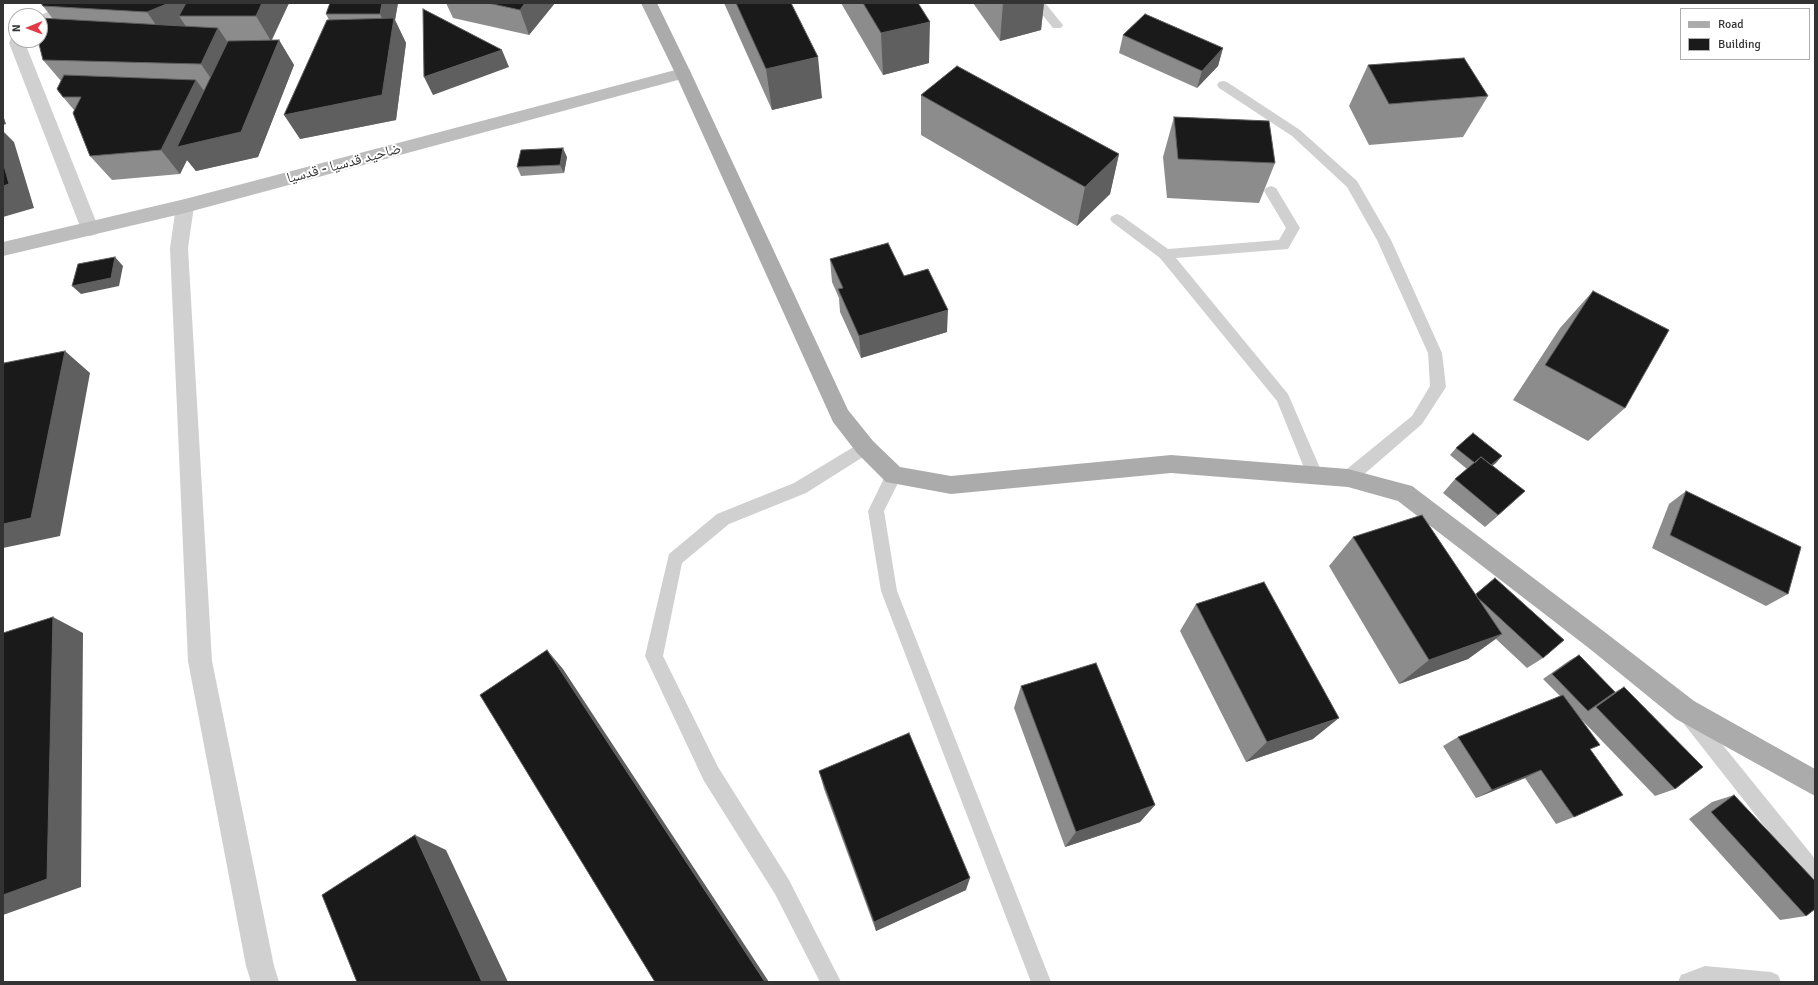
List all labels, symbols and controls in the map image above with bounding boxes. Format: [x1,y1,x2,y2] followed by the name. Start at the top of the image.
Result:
[8,8,48,48] north arrow
[1680,8,1810,60] legend
[1718,17,1744,32] text: Road
[10,24,23,32] text: N
[1718,37,1761,52] text: Building
[285,140,403,188] street label: ضاحيد قدسيا - قدسيا

